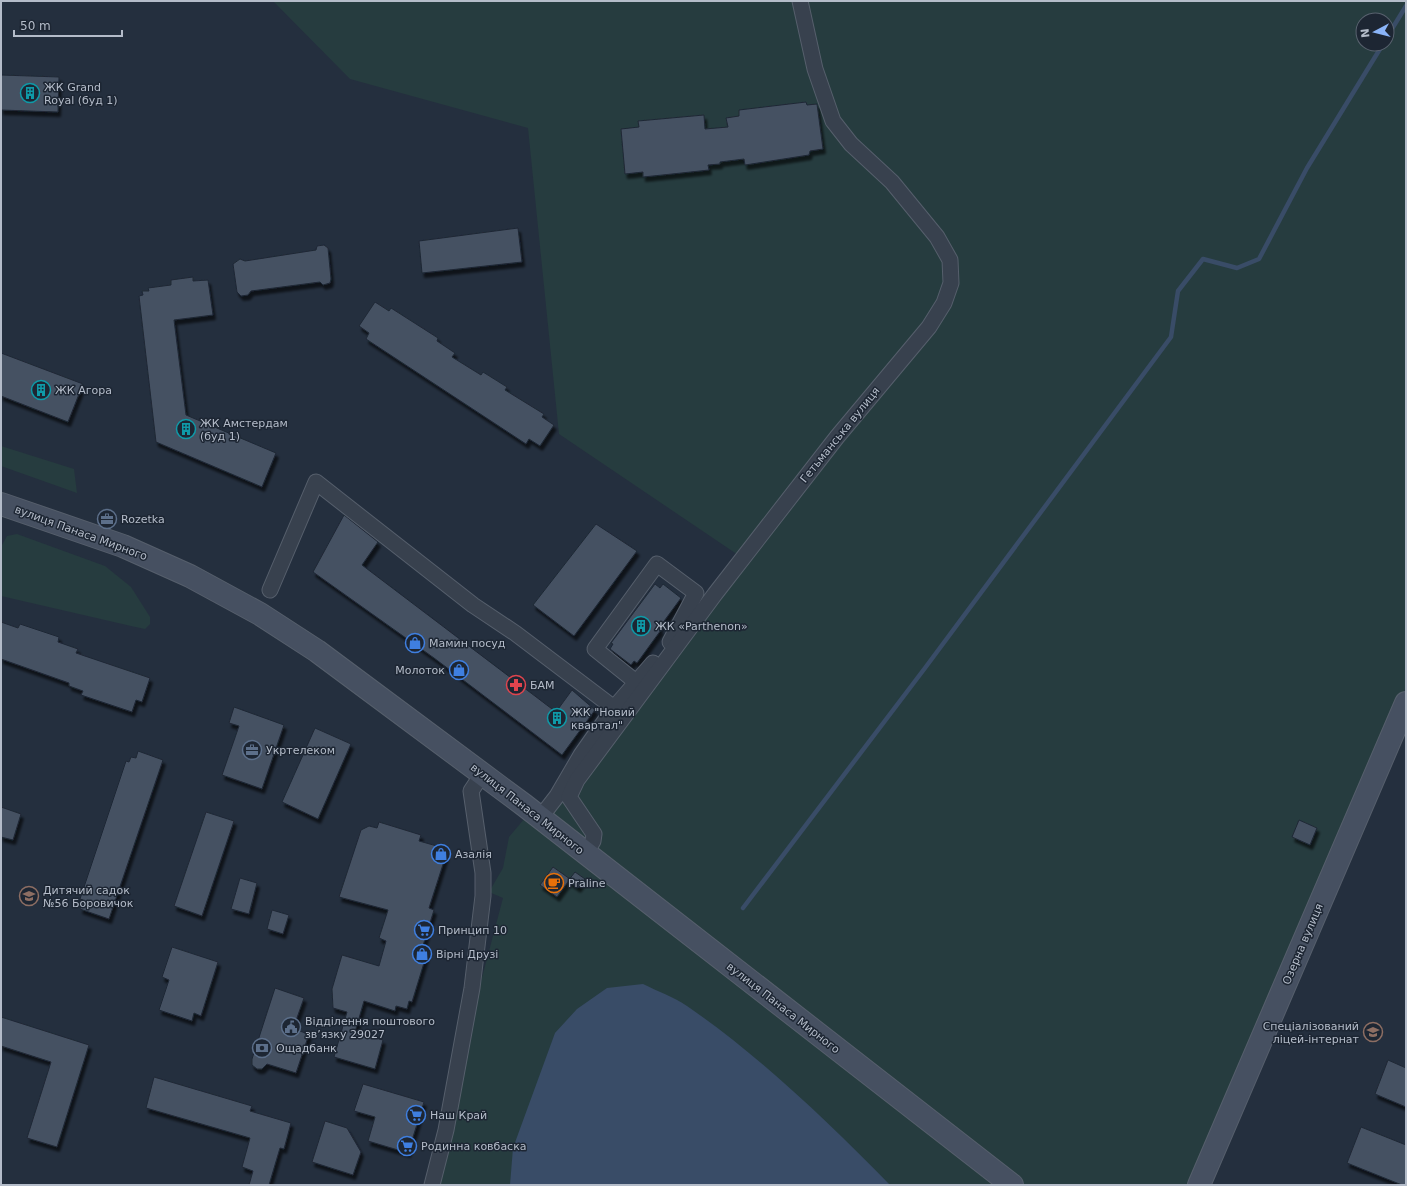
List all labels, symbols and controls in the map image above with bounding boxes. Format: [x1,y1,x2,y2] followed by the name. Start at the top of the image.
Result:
[14,12,122,38] scale bar
[1355,12,1395,52] north arrow
[20,19,51,33] text: 50 m
[1359,28,1373,39] text: N
[44,81,118,107] place label: ЖК Grand Royal (буд 1)
[19,82,41,104] building icon: ЖК Grand Royal (буд 1)
[30,379,52,401] building icon: ЖК Агора
[55,384,112,397] place label: ЖК Агора
[797,385,883,485] street label: Гетьманська вулиця
[200,417,288,443] place label: ЖК Амстердам (буд 1)
[175,418,197,440] building icon: ЖК Амстердам (буд 1)
[13,503,149,563] street label: вулиця Панаса Мирного
[96,508,118,530] office icon: Rozetka
[121,513,165,526] place label: Rozetka
[630,615,652,637] building icon: ЖК «Parthenon»
[655,620,748,633] place label: ЖК «Parthenon»
[404,632,426,654] shop icon: Мамин посуд
[429,637,506,650] place label: Мамин посуд
[448,659,470,681] shop icon: Молоток
[395,664,445,677] place label: Молоток
[505,674,527,696] pharmacy icon: БАМ
[530,679,555,692] place label: БАМ
[571,706,635,732] place label: ЖК "Новий квартал"
[546,707,568,729] building icon: ЖК "Новий квартал"
[241,739,263,761] office icon: Укртелеком
[266,744,335,757] place label: Укртелеком
[468,761,586,857] street label: вулиця Панаса Мирного
[430,843,452,865] shop icon: Азалія
[455,848,492,861] place label: Азалія
[543,872,565,894] cafe icon: Praline
[568,877,606,890] place label: Praline
[43,884,134,910] place label: Дитячий садок №56 Боровичок
[18,885,40,907] school or university icon: Дитячий садок №56 Боровичок
[1280,901,1326,987] street label: Озерна вулиця
[413,919,435,941] supermarket icon: Принцип 10
[438,924,507,937] place label: Принцип 10
[411,943,433,965] shop icon: Вірні Друзі
[436,948,498,961] place label: Вірні Друзі
[724,960,842,1056] street label: вулиця Панаса Мирного
[305,1015,435,1041] place label: Відділення поштового зв’язку 29027
[280,1016,302,1038] public building icon: Відділення поштового зв’язку 29027
[1263,1020,1360,1046] place label: Спеціалізований ліцей-інтернат
[1362,1021,1384,1043] school or university icon: Спеціалізований ліцей-інтернат
[251,1037,273,1059] bank icon: Ощадбанк
[276,1042,337,1055] place label: Ощадбанк
[405,1104,427,1126] supermarket icon: Наш Край
[430,1109,487,1122] place label: Наш Край
[396,1135,418,1157] supermarket icon: Родинна ковбаска
[421,1140,527,1153] place label: Родинна ковбаска

